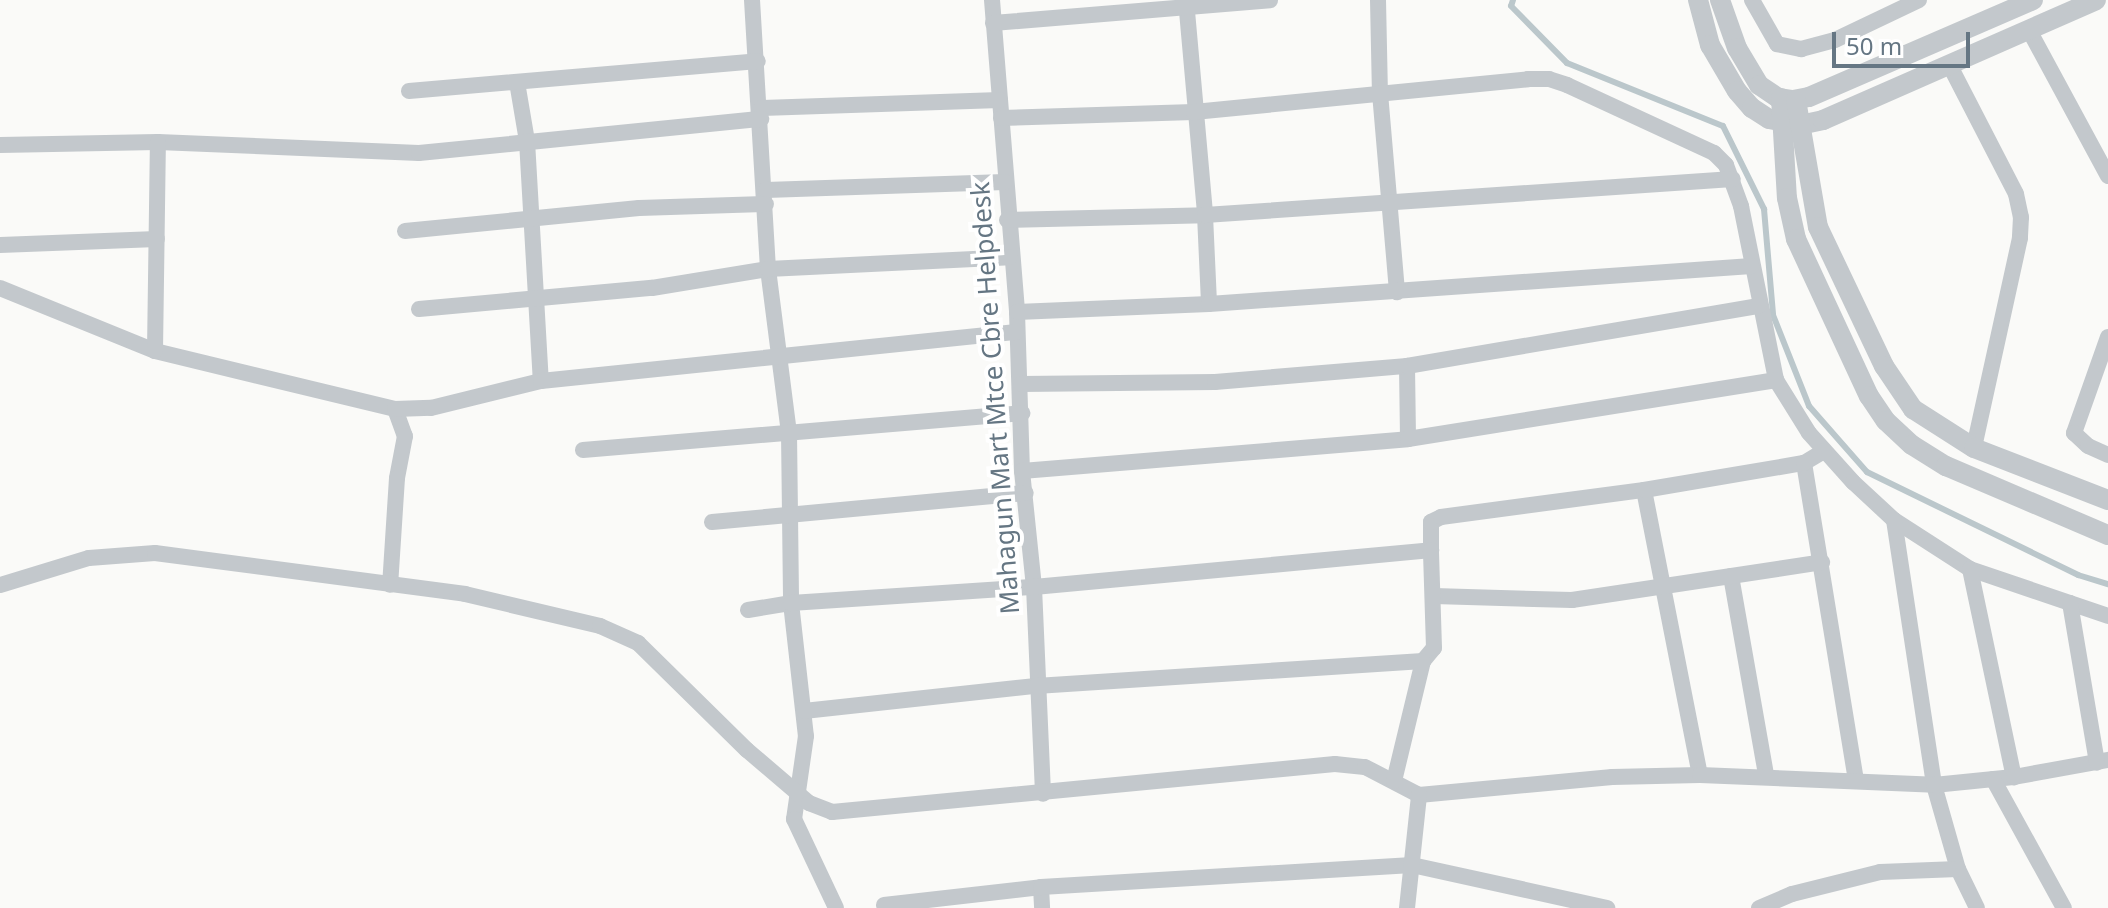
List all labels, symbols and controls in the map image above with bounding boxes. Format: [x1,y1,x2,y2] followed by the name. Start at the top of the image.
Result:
[1836,16,1974,66] scale bar
[1846,29,1902,62] text: 50 m
[964,181,1026,615] street label: Mahagun Mart Mtce Cbre Helpdesk

